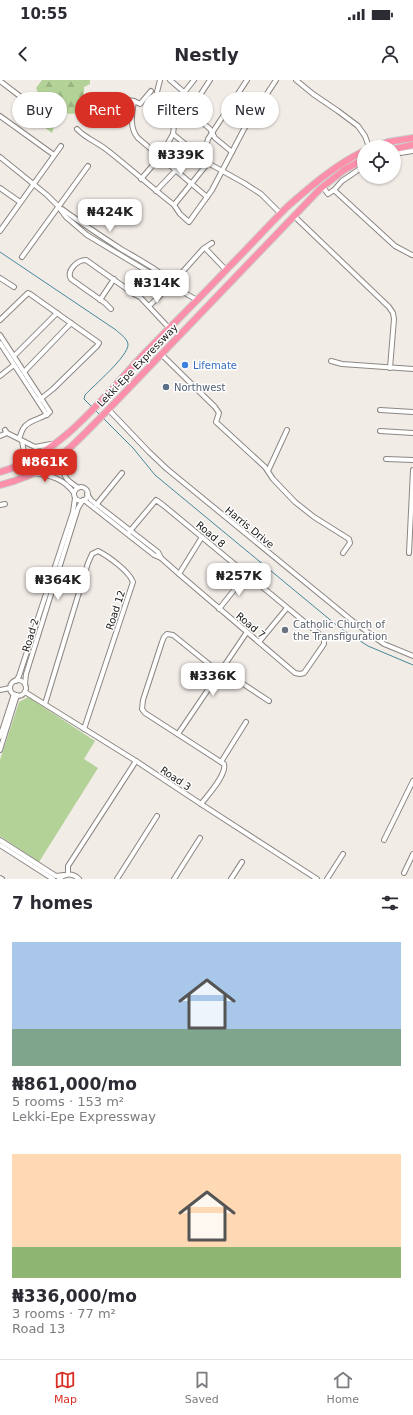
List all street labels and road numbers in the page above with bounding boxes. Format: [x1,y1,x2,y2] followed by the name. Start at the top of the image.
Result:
[95,322,180,409] street label: Lekki-Epe Expressway
[223,504,276,550] street label: Harris Drive
[194,519,227,550] street label: Road 8
[104,589,127,631] street label: Road 12
[234,610,267,641] street label: Road 7
[20,617,41,653] street label: Road 2
[158,764,193,793] street label: Road 3

